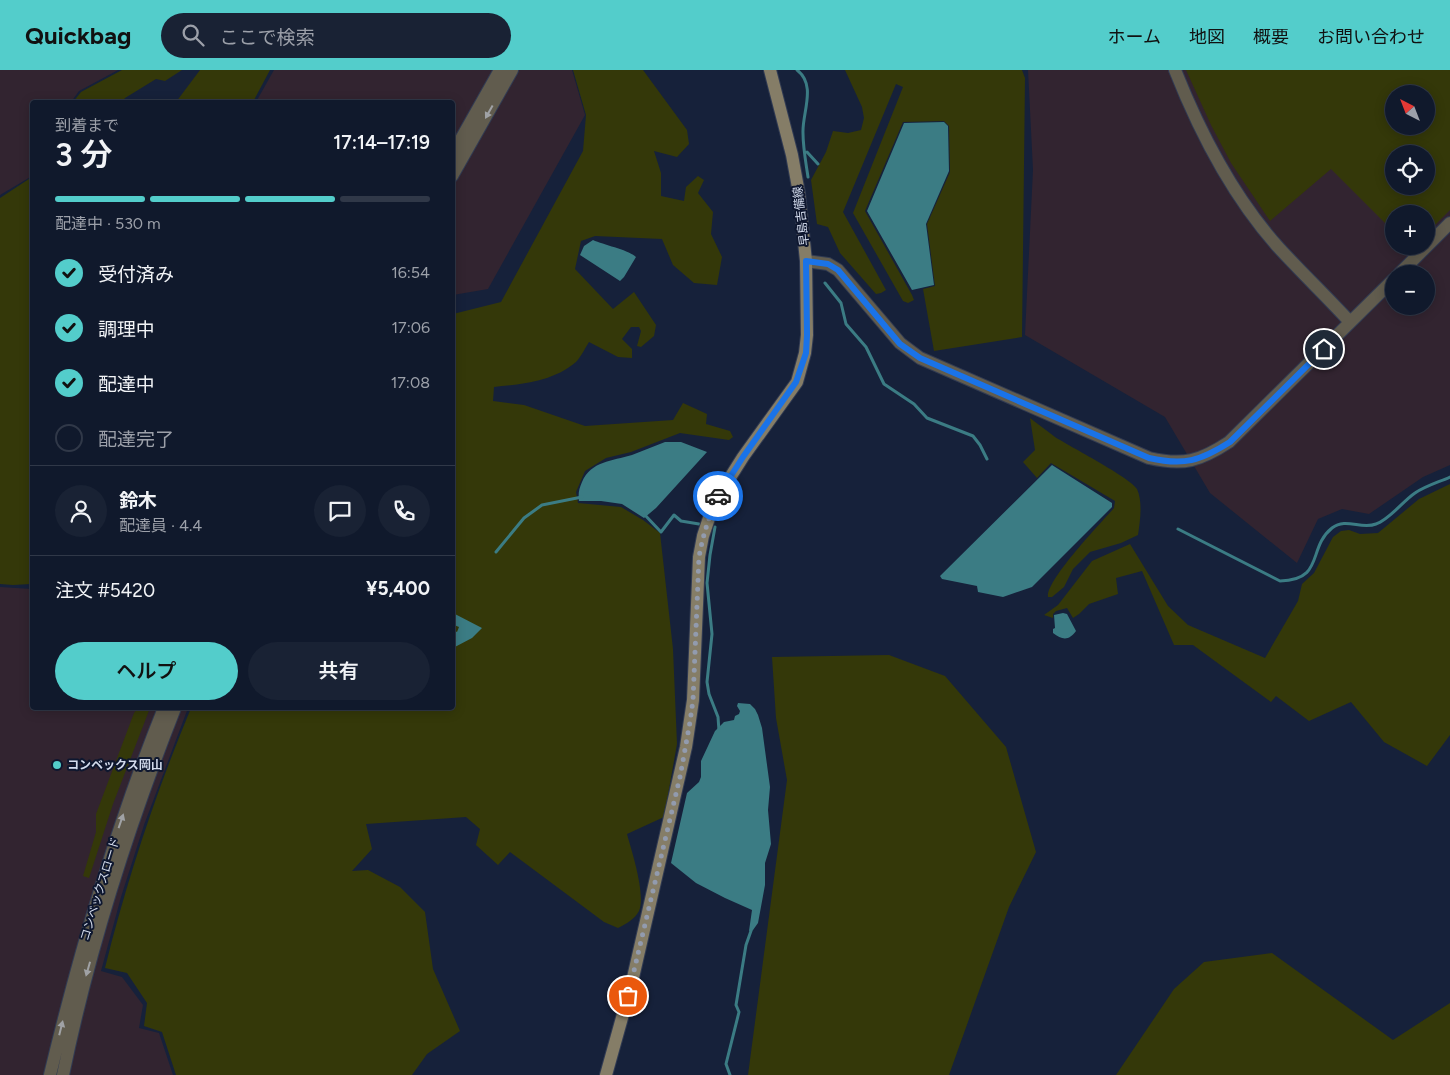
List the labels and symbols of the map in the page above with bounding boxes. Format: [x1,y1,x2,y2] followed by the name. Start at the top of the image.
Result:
[1385,85,1435,135] north arrow
[484,106,493,119] one-way arrow
[790,185,812,247] street label: 早島吉備線
[1303,328,1345,370] pin
[693,471,743,521] courier
[67,758,163,772] place label: コンベックス岡山
[51,759,63,771] marker: コンベックス岡山
[118,814,125,829] one-way arrow
[78,835,122,943] street label: コンベックスロード
[83,962,91,977] one-way arrow
[607,975,649,1017] pin
[57,1020,65,1035] one-way arrow

